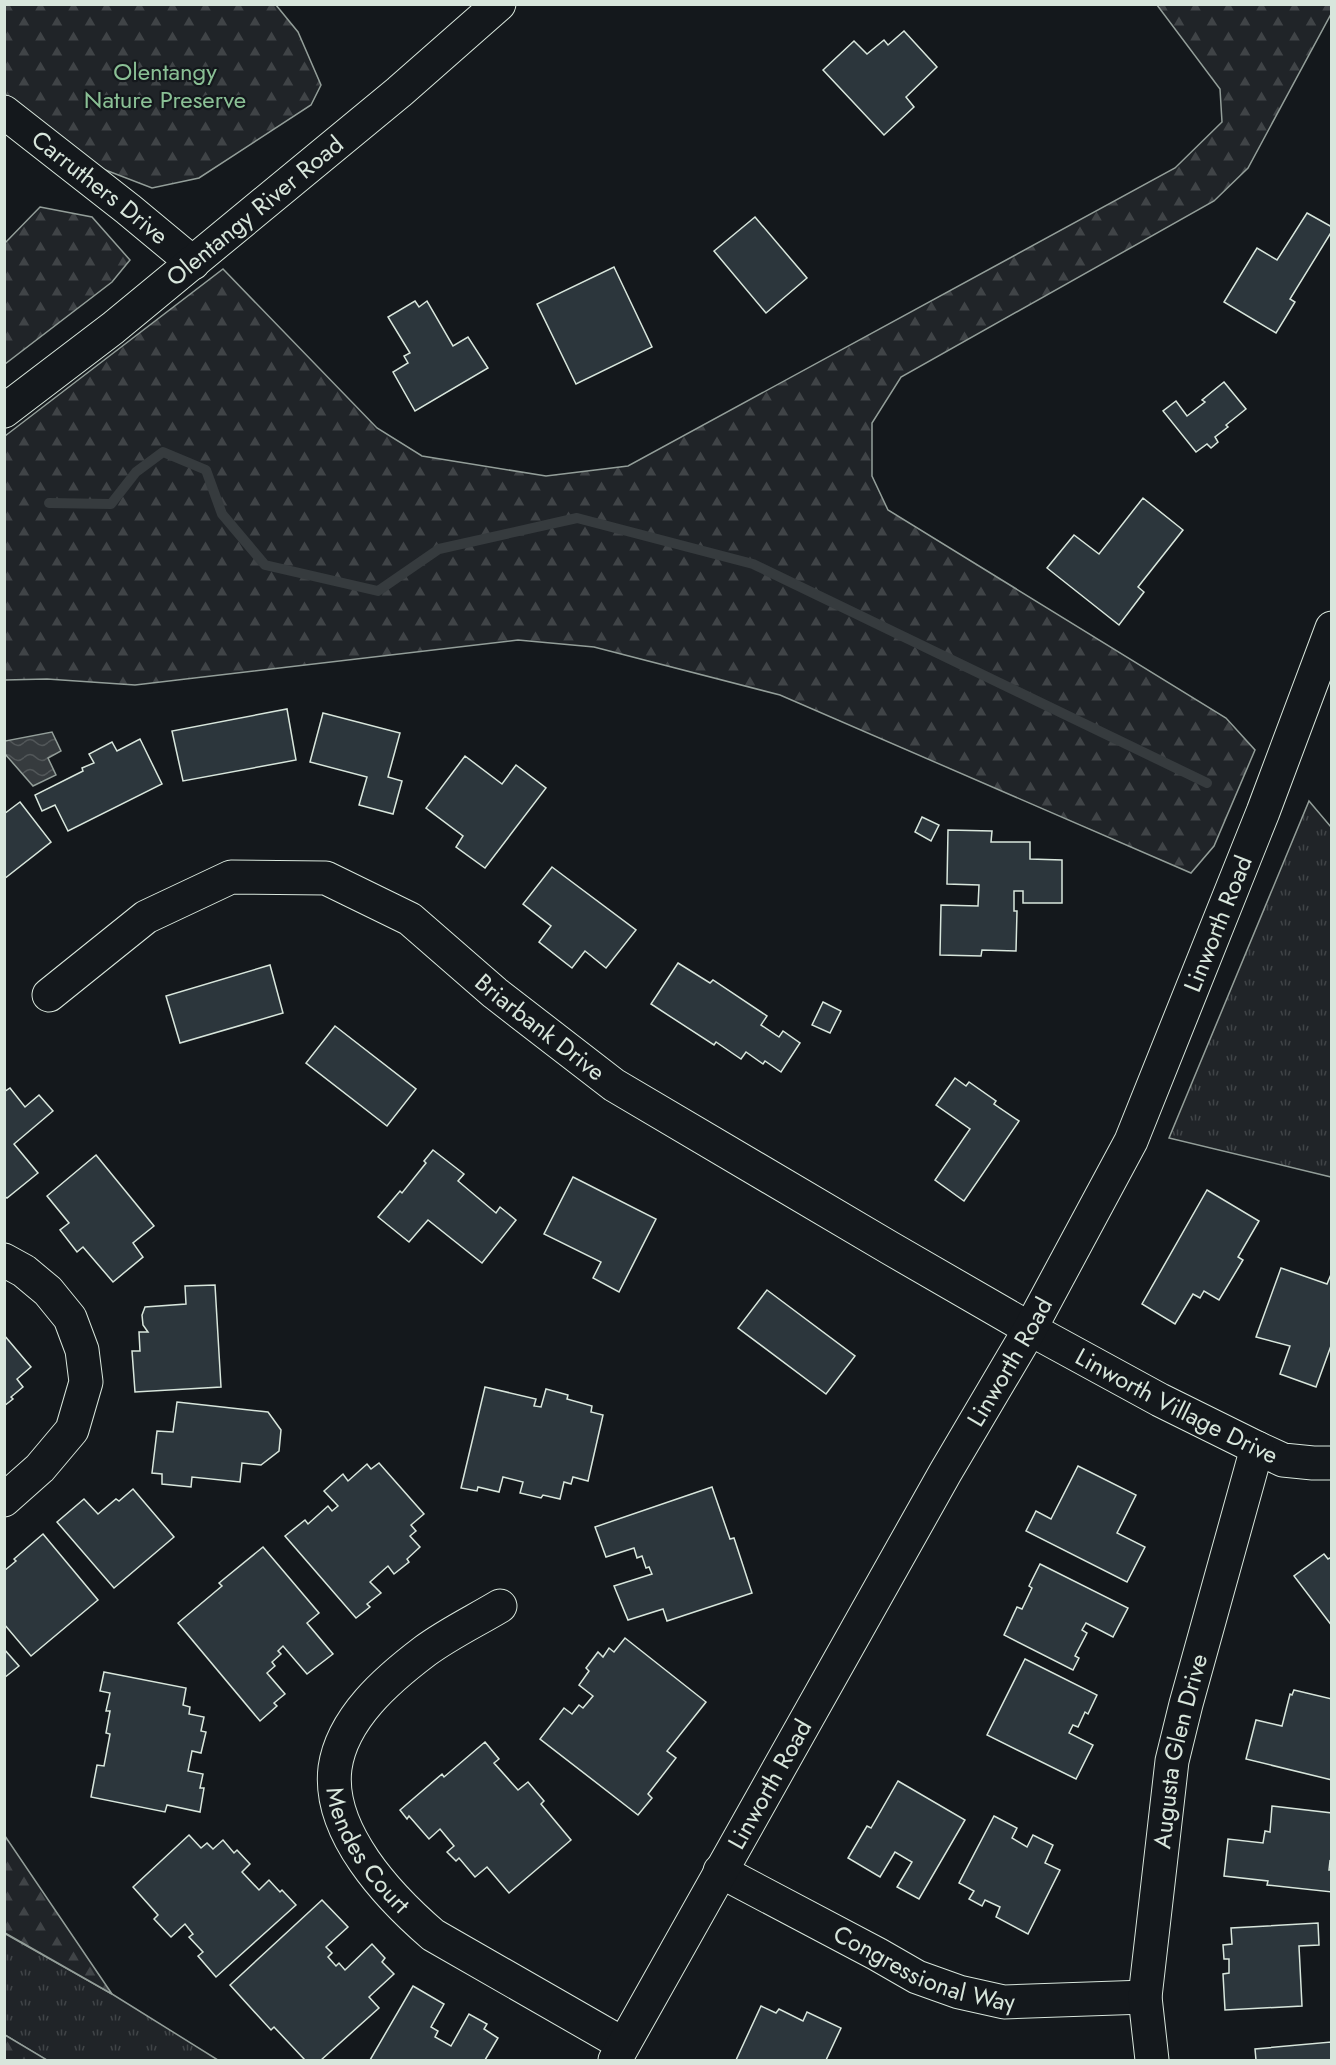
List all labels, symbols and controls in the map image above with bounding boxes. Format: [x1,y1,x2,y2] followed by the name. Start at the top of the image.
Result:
[84,54,246,117] park label: Olentangy Nature Preserve
[24,122,176,253] street label: Carruthers Drive
[158,127,351,294] street label: Olentangy River Road
[1175,850,1261,997] street label: Linworth Road
[467,965,613,1089] street label: Briarbank Drive
[958,1291,1061,1433] street label: Linworth Road
[1069,1339,1284,1472] street label: Linworth Village Drive
[1144,1650,1216,1850] street label: Augusta Glen Drive
[719,1713,820,1856] street label: Linworth Road
[317,1784,418,1921] street label: Mendes Court
[827,1916,1016,2019] street label: Congressional Way

